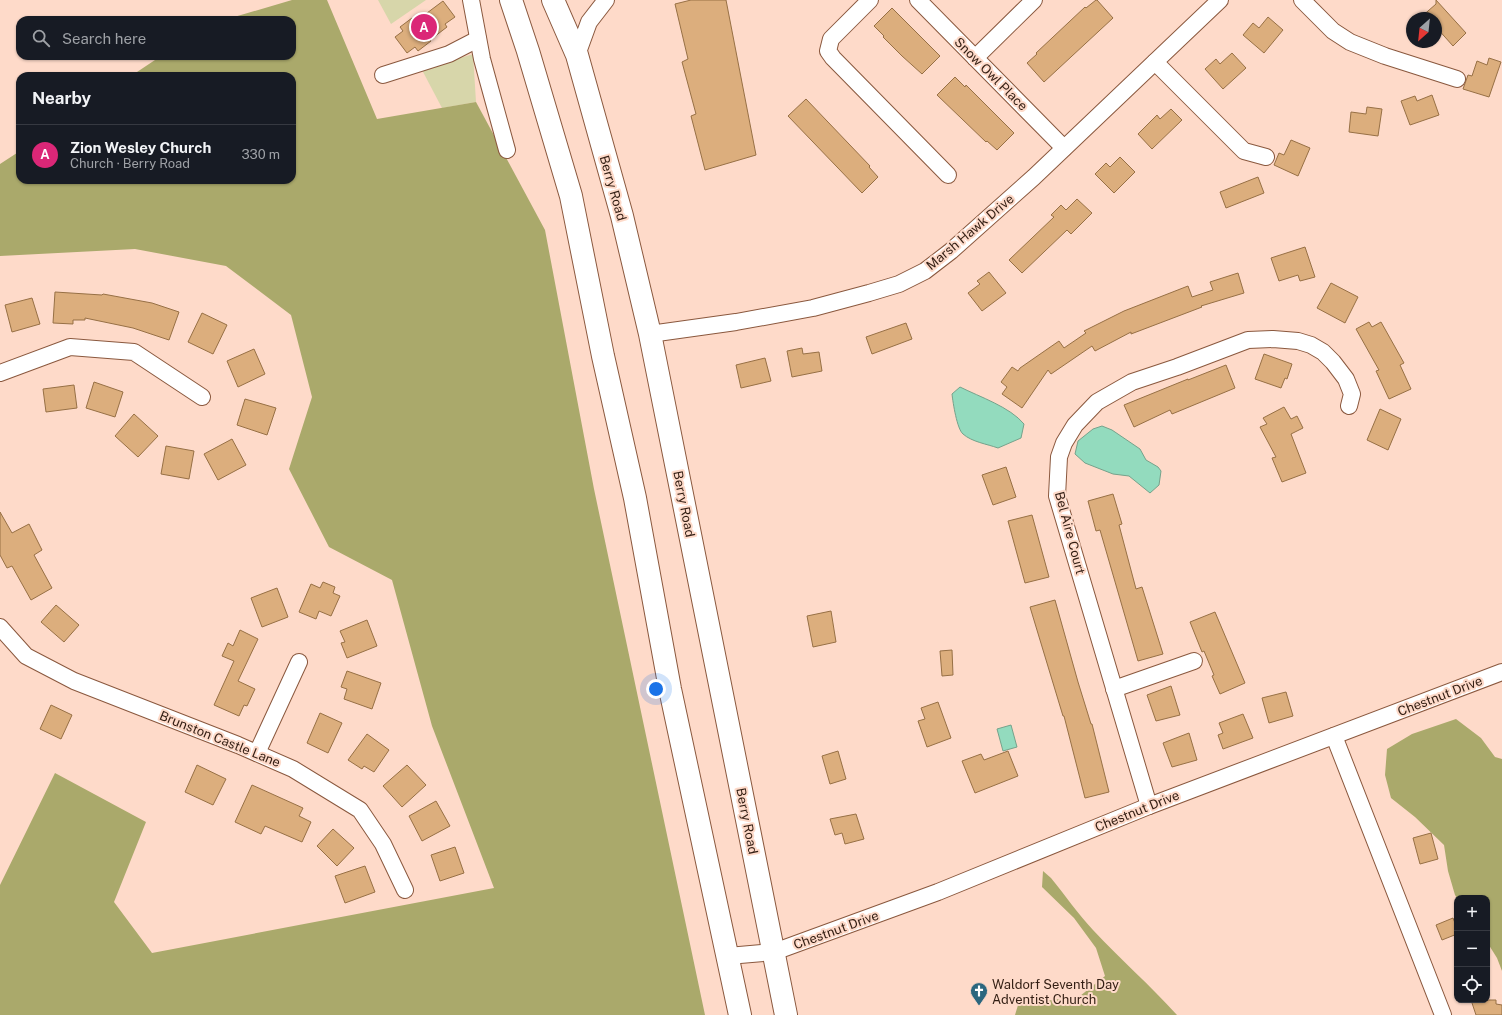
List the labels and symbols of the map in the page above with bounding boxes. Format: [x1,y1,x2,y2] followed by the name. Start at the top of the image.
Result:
[411,12,437,42] pin: A
[1406,12,1442,48] north arrow
[951,34,1031,114] street label: Snow Owl Place
[597,154,629,222] street label: Berry Road
[923,191,1017,273] street label: Marsh Hawk Drive
[670,470,698,538] street label: Berry Road
[1052,490,1088,576] street label: Bel Aire Court
[1395,673,1485,719] street label: Chestnut Drive
[646,679,666,699] your location
[157,708,283,770] street label: Brunston Castle Lane
[733,787,761,855] street label: Berry Road
[1093,787,1181,835] street label: Chestnut Drive
[791,908,881,952] street label: Chestnut Drive
[992,977,1119,1007] place label: Waldorf Seventh Day Adventist Church
[969,981,989,1006] church icon: Waldorf Seventh Day Adventist Church

